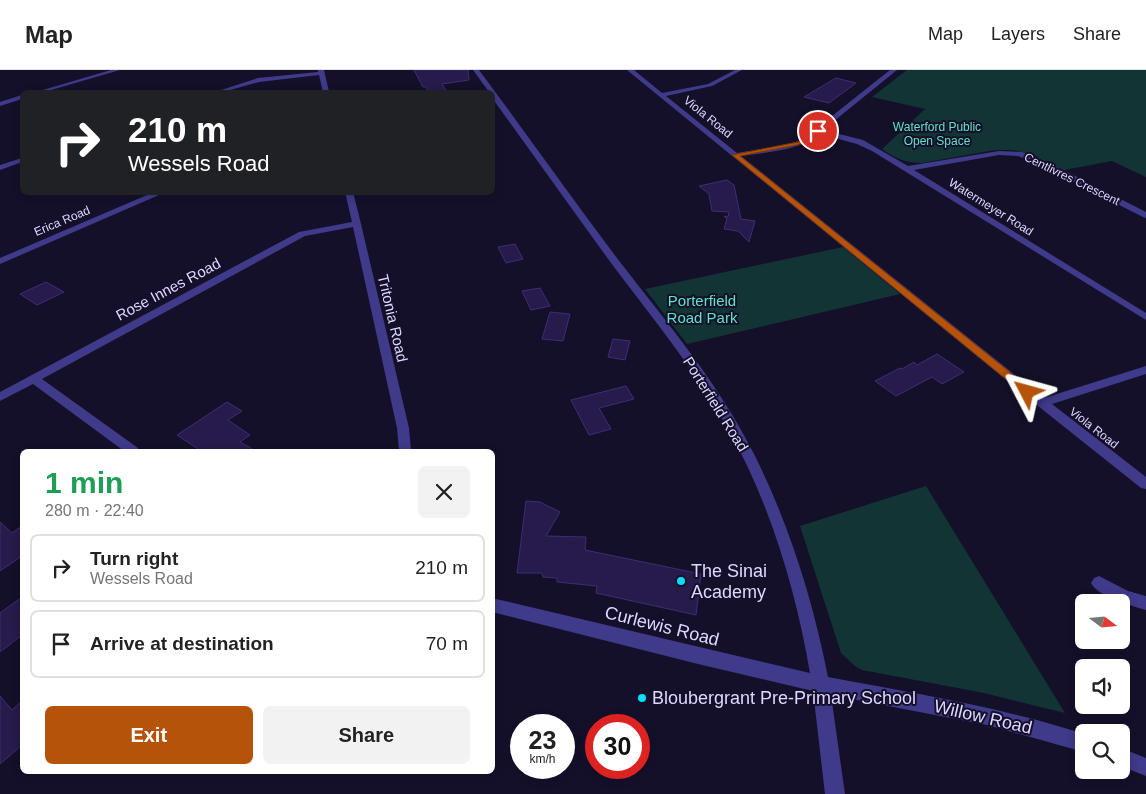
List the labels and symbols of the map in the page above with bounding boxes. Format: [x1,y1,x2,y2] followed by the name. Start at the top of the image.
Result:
[681,93,735,141] street label: Viola Road
[797,110,839,152] pin
[893,120,981,148] park label: Waterford Public Open Space
[1022,150,1123,209] street label: Centlivres Crescent
[946,175,1036,239] street label: Watermeyer Road
[32,203,92,239] street label: Erica Road
[113,254,223,324] street label: Rose Innes Road
[375,272,411,364] street label: Tritonia Road
[667,292,738,326] park label: Porterfield Road Park
[680,354,752,454] street label: Porterfield Road
[1000,365,1052,417] position arrow
[1067,404,1121,452] street label: Viola Road
[691,561,767,602] place label: The Sinai Academy
[675,575,687,587] marker: The Sinai Academy
[1075,594,1130,649] north arrow
[603,602,721,650] street label: Curlewis Road
[652,688,916,708] place label: Bloubergrant Pre-Primary School
[636,692,648,704] marker: Bloubergrant Pre-Primary School
[932,696,1034,738] street label: Willow Road
[585,714,650,779] speed limit sign: 30

